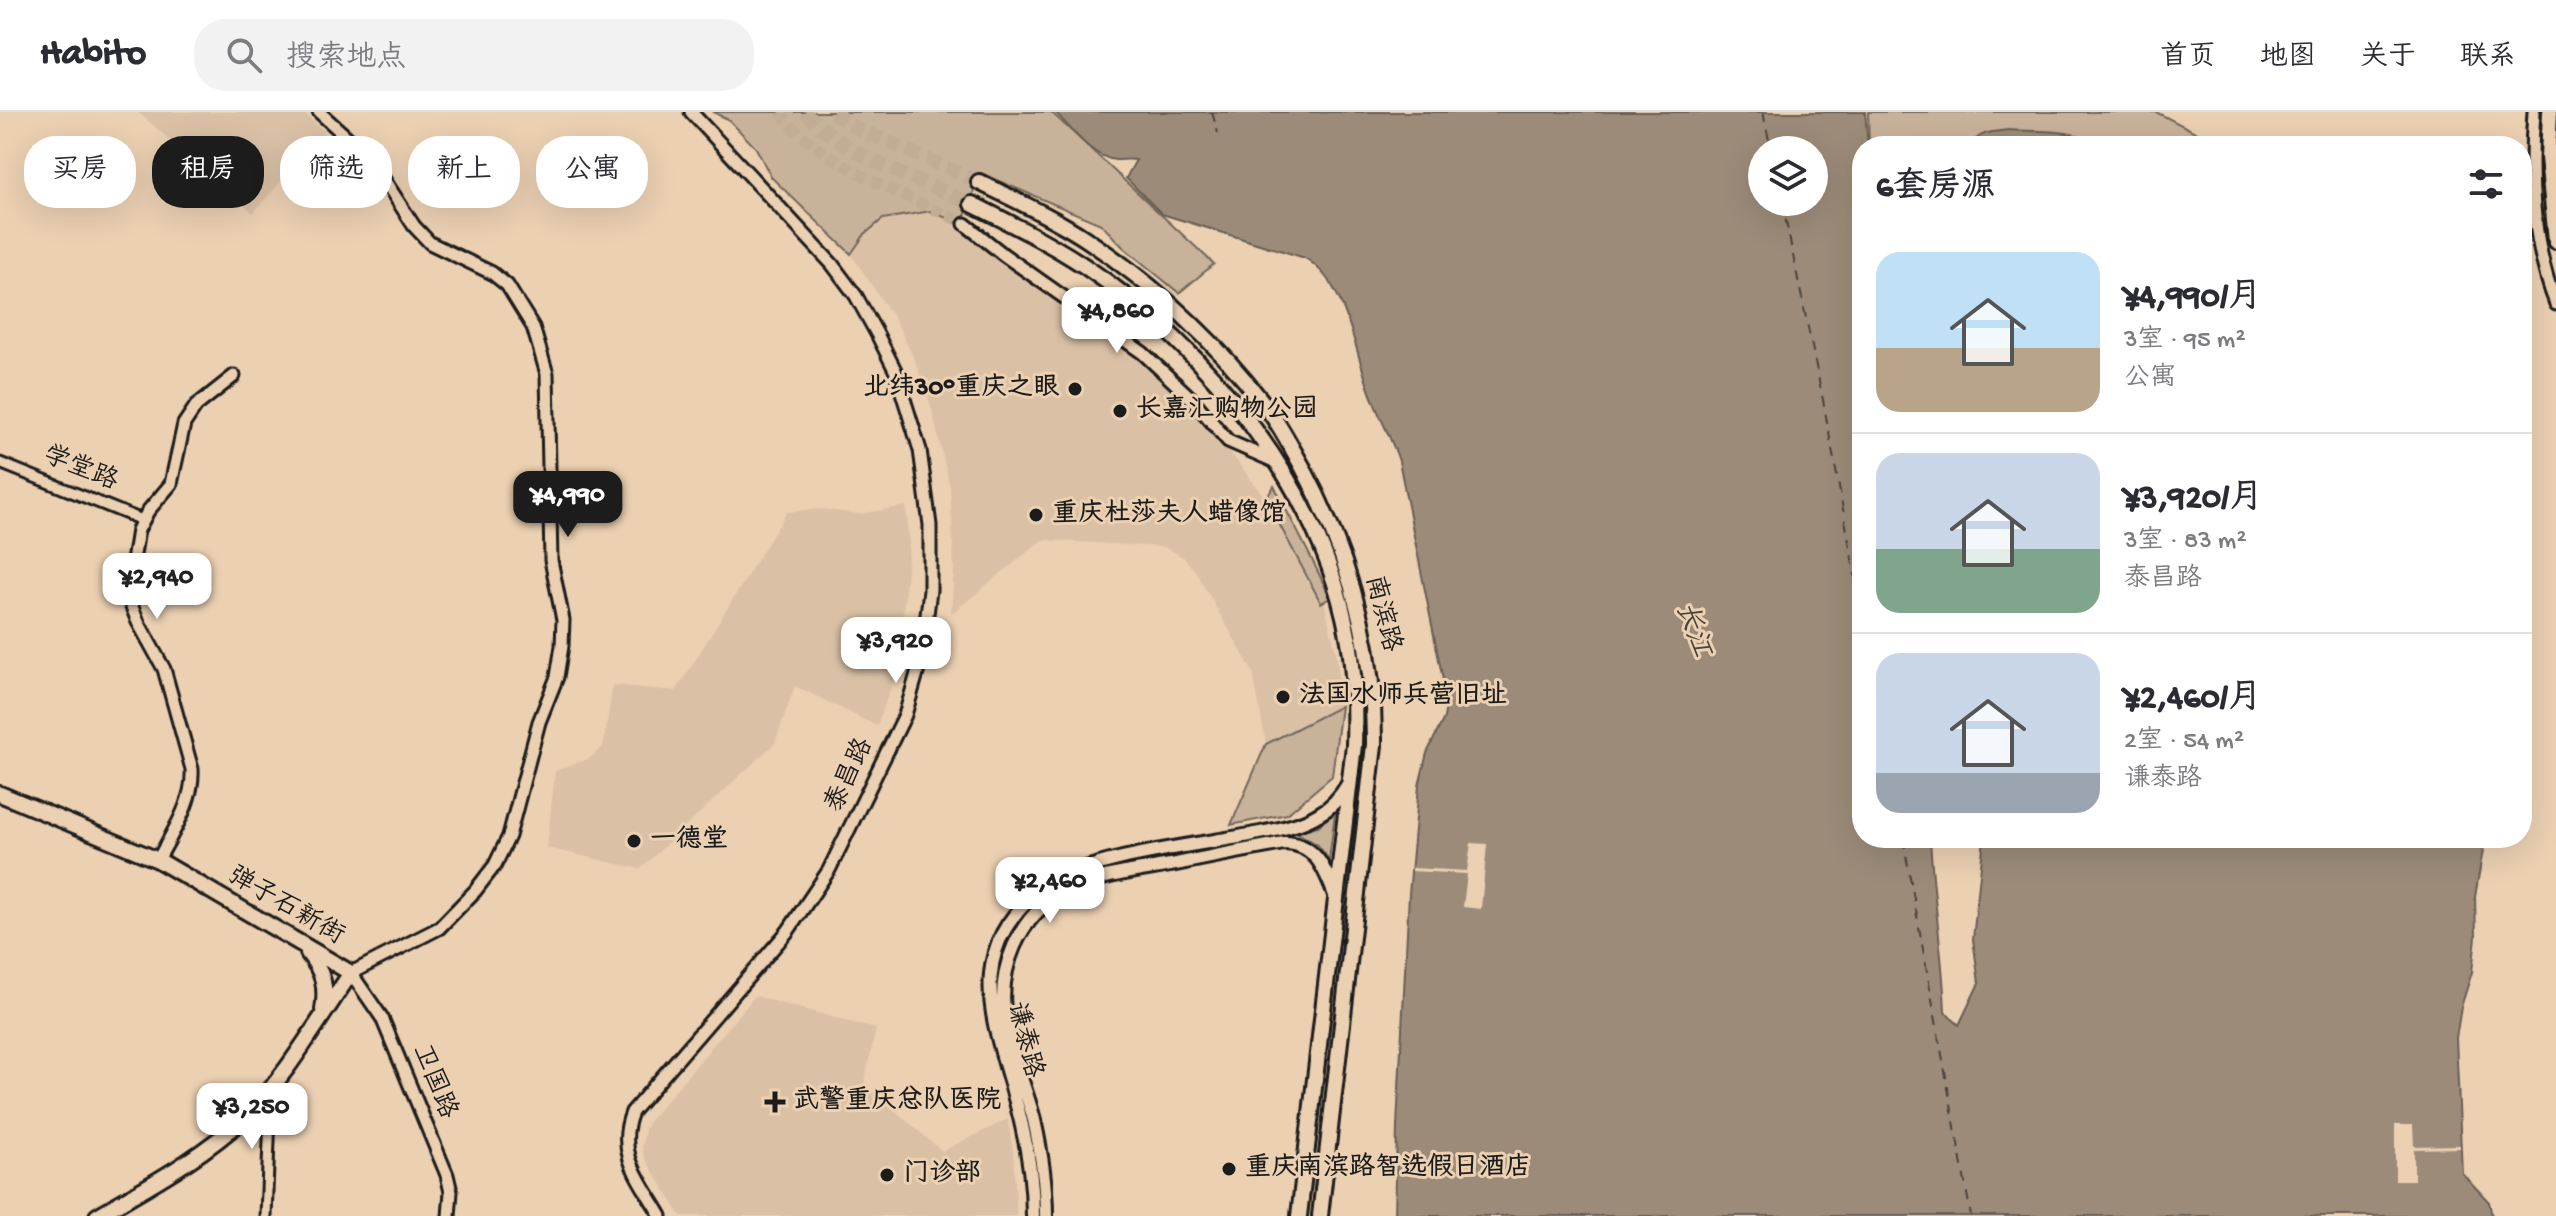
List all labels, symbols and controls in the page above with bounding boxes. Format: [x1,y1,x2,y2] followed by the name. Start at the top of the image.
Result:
[194,19,754,91] search box
[40,33,146,77] text: Habito
[222,33,266,77] icon: search
[286,42,406,77] text: 搜索地点
[2160,42,2216,75] text: 首页
[2260,42,2316,75] text: 地图
[2360,42,2416,75] text: 关于
[2460,42,2516,75] text: 联系
[24,136,136,208] chip: 买房
[152,136,264,208] chip: 租房
[280,136,392,208] chip: 筛选
[408,136,520,208] chip: 新上
[536,136,648,208] chip: 公寓
[1748,136,1828,216] map controls
[1748,136,1828,216] button: layers
[2464,162,2508,206] icon: filters
[1876,169,1995,209] text: 6套房源
[2124,279,2262,319] text: ¥4,990/月
[1940,284,2036,380] icon: home
[1052,287,1182,355] pin: ¥4,860
[1080,297,1154,328] text: ¥4,860
[2124,326,2246,357] text: 3室 · 95 m²
[2124,364,2176,395] text: 公寓
[863,372,1060,405] place label: 北纬30°重庆之眼
[1066,380,1084,398] marker: 北纬30°重庆之眼
[1136,394,1318,427] place label: 长嘉汇购物公园
[1111,402,1129,420] marker: 长嘉汇购物公园
[38,439,123,499] street label: 学堂路
[503,471,633,539] pin: ¥4,990
[2124,480,2263,520] text: ¥3,920/月
[531,481,605,512] text: ¥4,990
[1940,485,2036,581] icon: home
[1052,498,1286,531] place label: 重庆杜莎夫人蜡像馆
[1027,506,1045,524] marker: 重庆杜莎夫人蜡像馆
[2124,527,2247,558] text: 3室 · 83 m²
[92,553,222,621] pin: ¥2,940
[120,563,194,594] text: ¥2,940
[2124,565,2202,596] text: 泰昌路
[1357,572,1407,656] street label: 南滨路
[1667,598,1719,664] water label: 长江
[831,617,961,685] pin: ¥3,920
[859,627,933,658] text: ¥3,920
[1299,680,1507,713] place label: 法国水师兵营旧址
[2124,680,2262,720] text: ¥2,460/月
[1940,685,2036,781] icon: home
[1274,688,1292,706] marker: 法国水师兵营旧址
[2124,727,2244,758] text: 2室 · 54 m²
[819,733,882,818] street label: 泰昌路
[2124,765,2202,796] text: 谦泰路
[650,824,728,857] place label: 一德堂
[625,832,643,850] marker: 一德堂
[985,857,1115,925] pin: ¥2,460
[221,860,350,953] street label: 弹子石新街
[1013,867,1087,898] text: ¥2,460
[999,998,1049,1082] street label: 谦泰路
[404,1039,464,1124] street label: 卫国路
[187,1083,317,1151] pin: ¥3,250
[793,1085,1001,1118] place label: 武警重庆总队医院
[764,1091,786,1113] marker: 武警重庆总队医院
[215,1093,289,1124] text: ¥3,250
[1245,1152,1531,1185] place label: 重庆南滨路智选假日酒店
[903,1158,981,1191] place label: 门诊部
[1220,1160,1238,1178] marker: 重庆南滨路智选假日酒店
[878,1166,896,1184] marker: 门诊部

